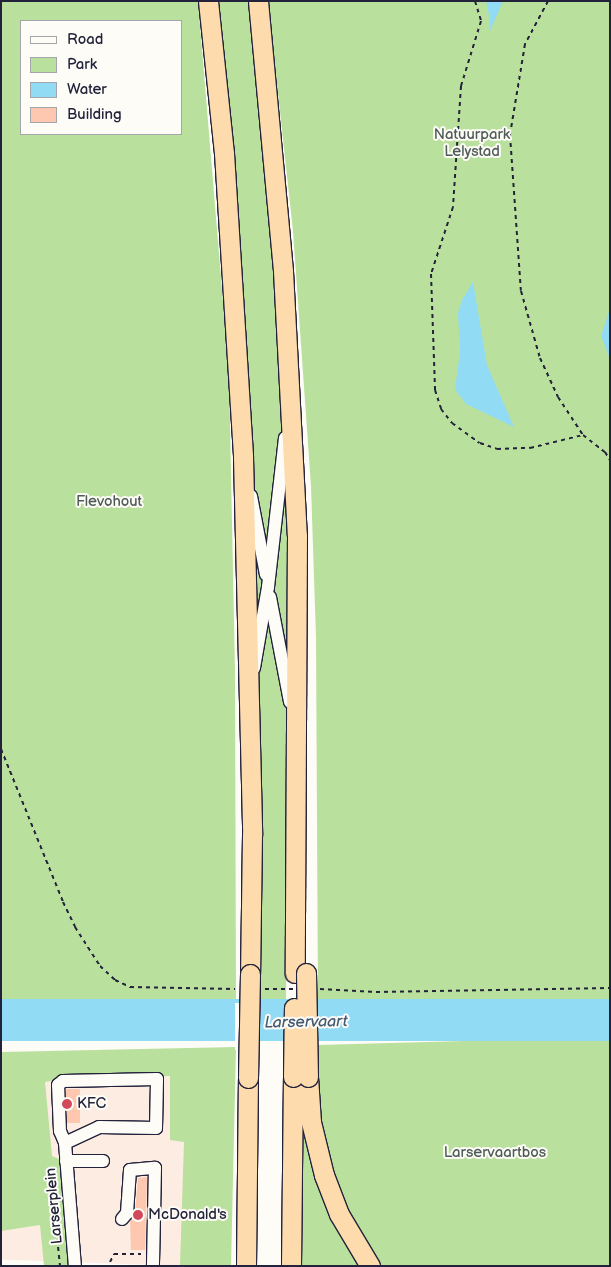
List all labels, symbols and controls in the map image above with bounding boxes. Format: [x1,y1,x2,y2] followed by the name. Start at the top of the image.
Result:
[20,20,182,135] legend
[67,30,103,49] text: Road
[67,55,97,74] text: Park
[67,80,107,99] text: Water
[67,105,122,124] text: Building
[434,125,510,160] park label: Natuurpark Lelystad
[76,493,142,511] park label: Flevohout
[264,1013,348,1033] water label: Larservaart
[77,1095,106,1113] place label: KFC
[61,1098,73,1110] marker: KFC
[444,1144,546,1162] park label: Larservaartbos
[42,1167,66,1245] street label: Larserplein
[148,1206,227,1224] place label: McDonald's
[132,1209,144,1221] marker: McDonald's

